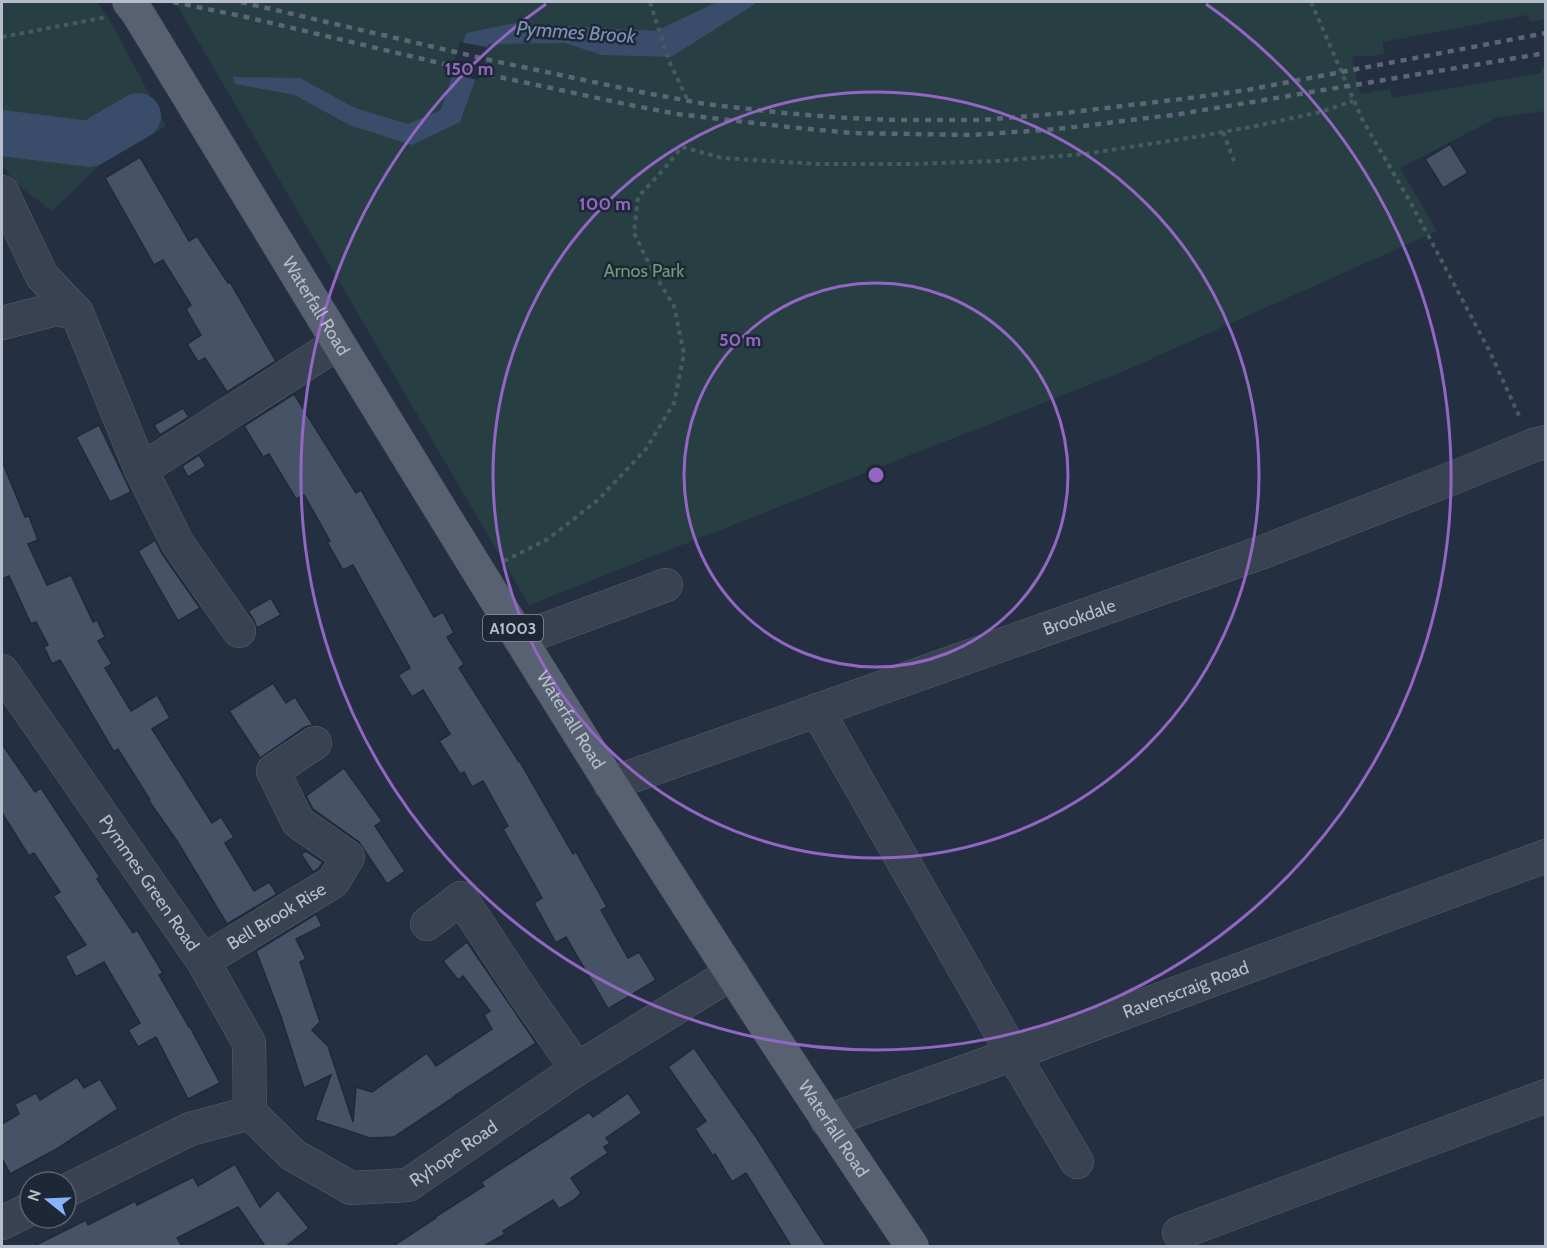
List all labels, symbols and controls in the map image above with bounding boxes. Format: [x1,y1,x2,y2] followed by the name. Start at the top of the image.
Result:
[516,16,638,48] water label: Pymmes Brook
[445,58,493,80] text: 150 m
[579,193,631,215] text: 100 m
[277,253,354,360] street label: Waterfall Road
[604,260,685,282] park label: Arnos Park
[719,329,761,351] text: 50 m
[866,465,886,485] centre of rings
[1040,594,1119,640] street label: Brookdale
[483,615,543,641] road number: A1003
[532,667,610,773] street label: Waterfall Road
[94,811,204,955] street label: Pymmes Green Road
[223,878,330,955] street label: Bell Brook Rise
[1120,956,1252,1023] street label: Ravenscraig Road
[793,1076,873,1181] street label: Waterfall Road
[405,1116,502,1192] street label: Ryhope Road
[18,1170,78,1230] north arrow
[23,1187,45,1204] text: N

